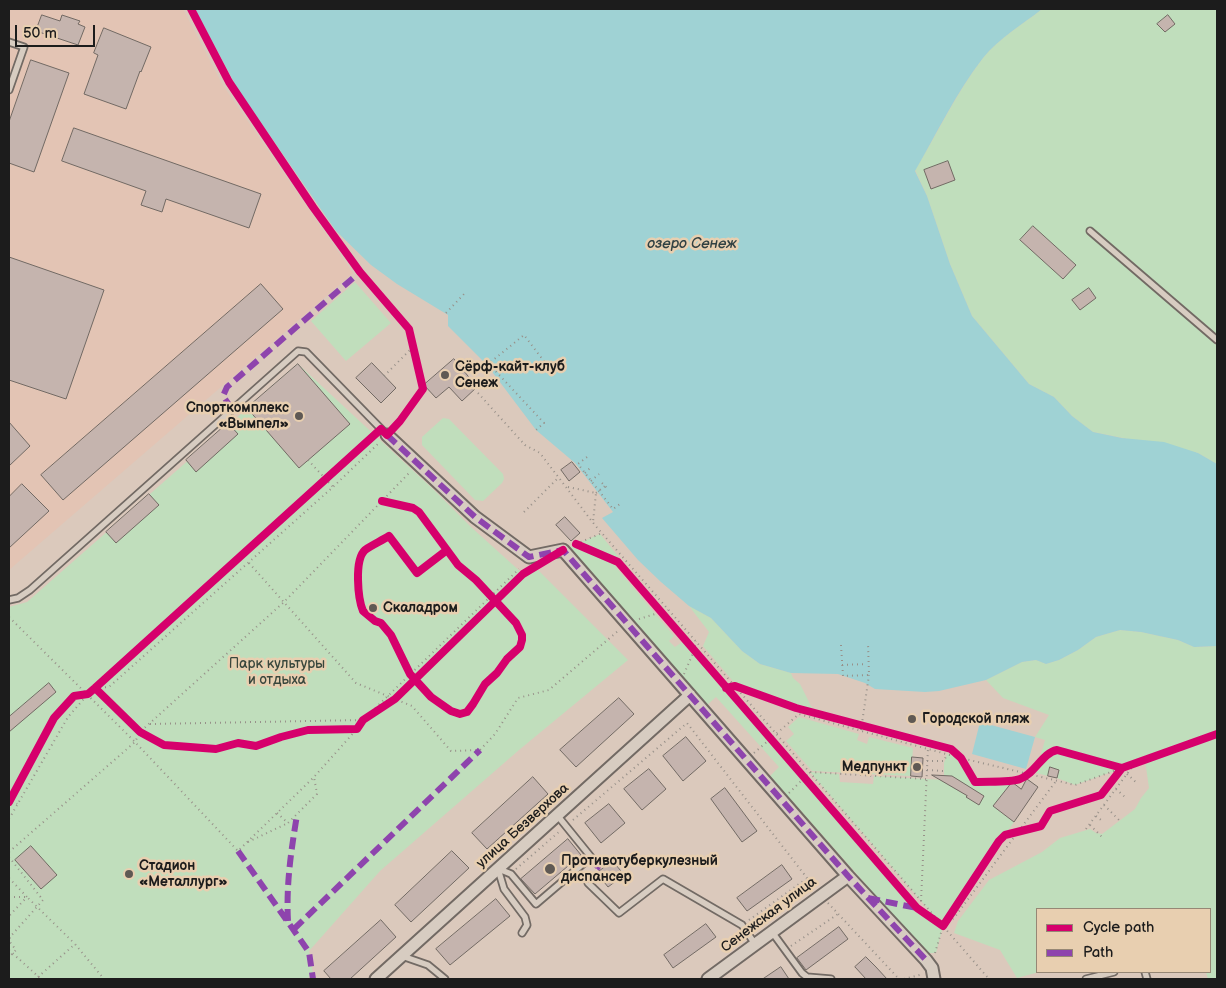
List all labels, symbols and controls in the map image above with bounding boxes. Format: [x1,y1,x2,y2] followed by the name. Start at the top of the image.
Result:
[18,15,98,47] scale bar
[23,24,57,43] text: 50 m
[647,235,737,253] water label: озеро Сенеж
[455,359,565,392] place label: Сёрф-кайт-клуб Сенеж
[439,369,451,381] marker: Сёрф-кайт-клуб Сенеж
[186,400,289,432] place label: Спорткомплекс «Вымпел»
[293,410,305,422] marker: Спорткомплекс «Вымпел»
[383,600,458,616] place label: Скаладром
[367,602,379,614] marker: Скаладром
[229,656,325,689] park label: Парк культуры и отдыха
[922,711,1029,727] place label: Городской пляж
[906,713,918,725] marker: Городской пляж
[842,759,907,775] place label: Медпункт
[911,761,923,773] marker: Медпункт
[473,780,573,872] street label: улица Безверхова
[561,853,718,886] place label: Противотуберкулезный диспансер
[139,858,228,890] place label: Стадион «Металлург»
[543,862,557,876] marker: Противотуберкулезный диспансер
[123,868,135,880] marker: Стадион «Металлург»
[718,874,820,956] street label: Сенежская улица
[1036,908,1211,973] legend
[1083,918,1154,937] text: Cycle path
[1083,943,1113,962] text: Path

